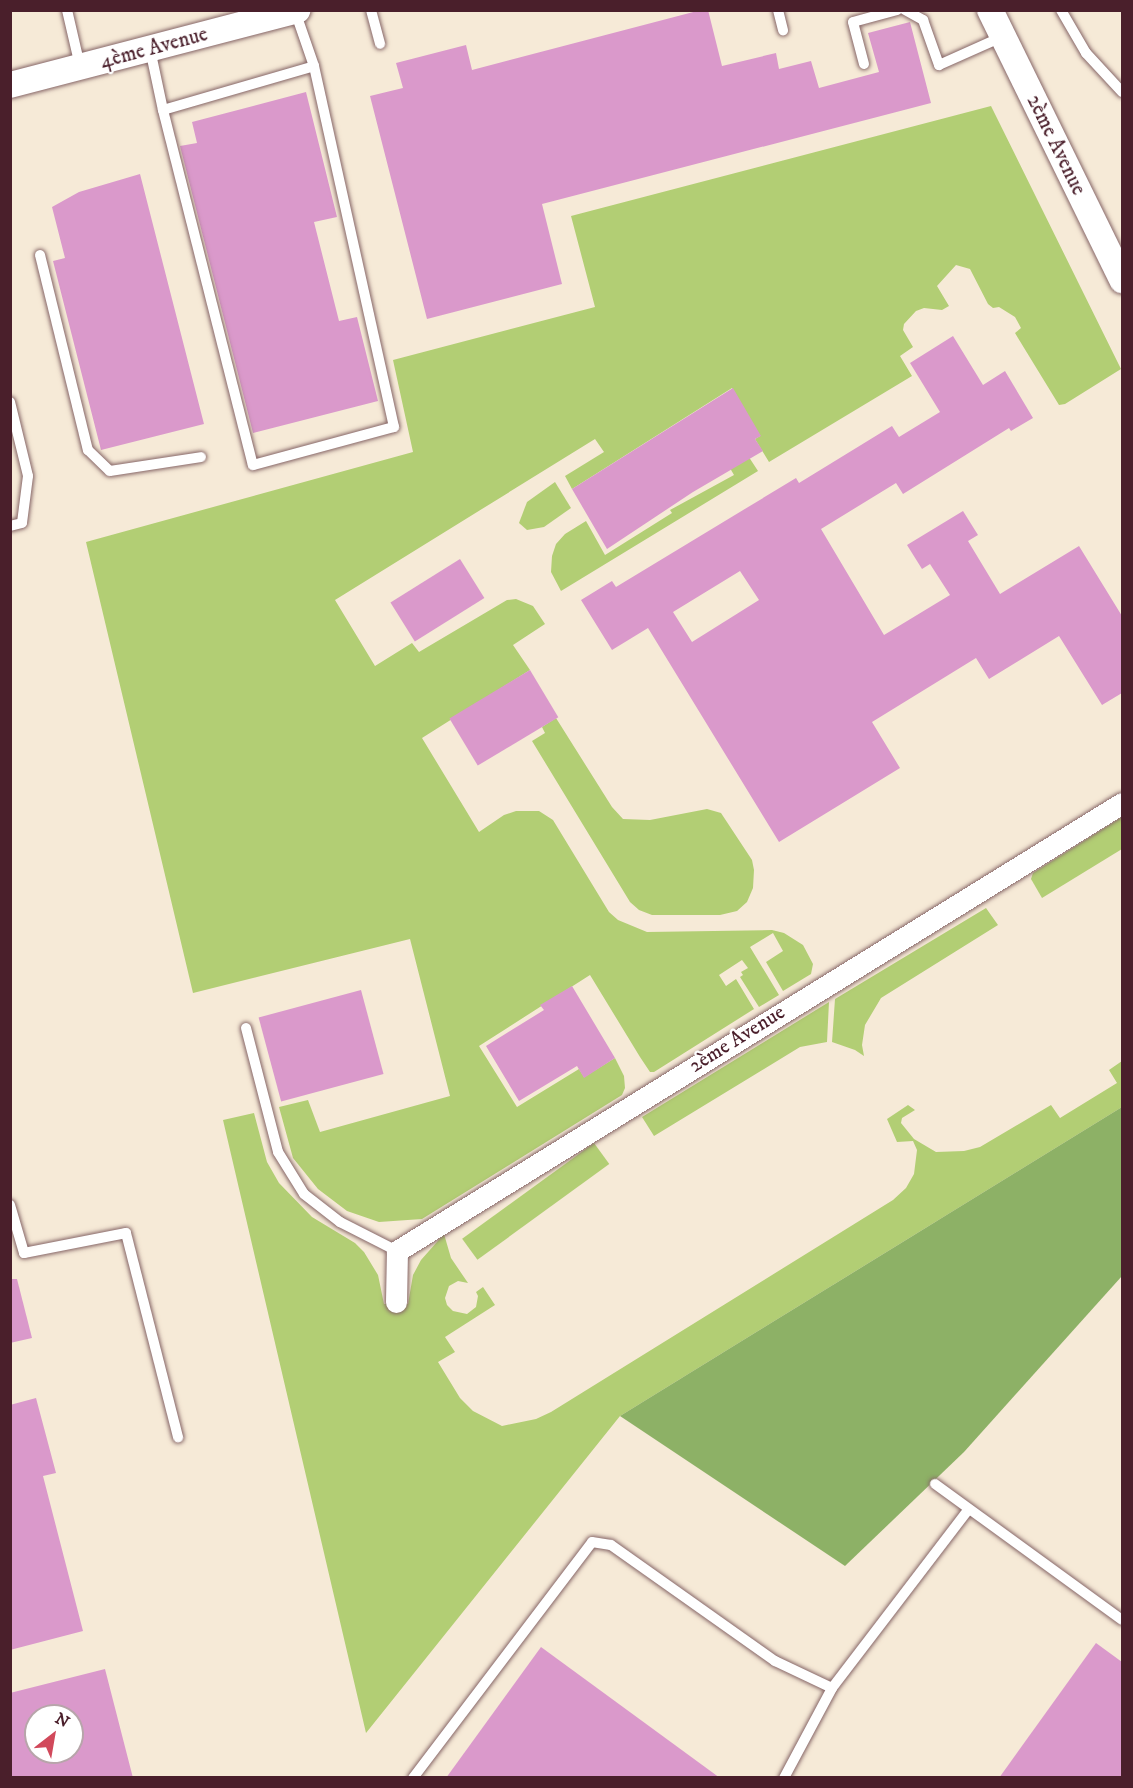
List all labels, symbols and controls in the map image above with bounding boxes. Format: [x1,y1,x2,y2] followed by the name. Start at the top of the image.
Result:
[97,22,211,74] street label: 4ème Avenue
[1021,91,1091,199] street label: 2ème Avenue
[684,1000,790,1078] street label: 2ème Avenue
[24,1704,84,1764] north arrow
[51,1708,73,1732] text: N

